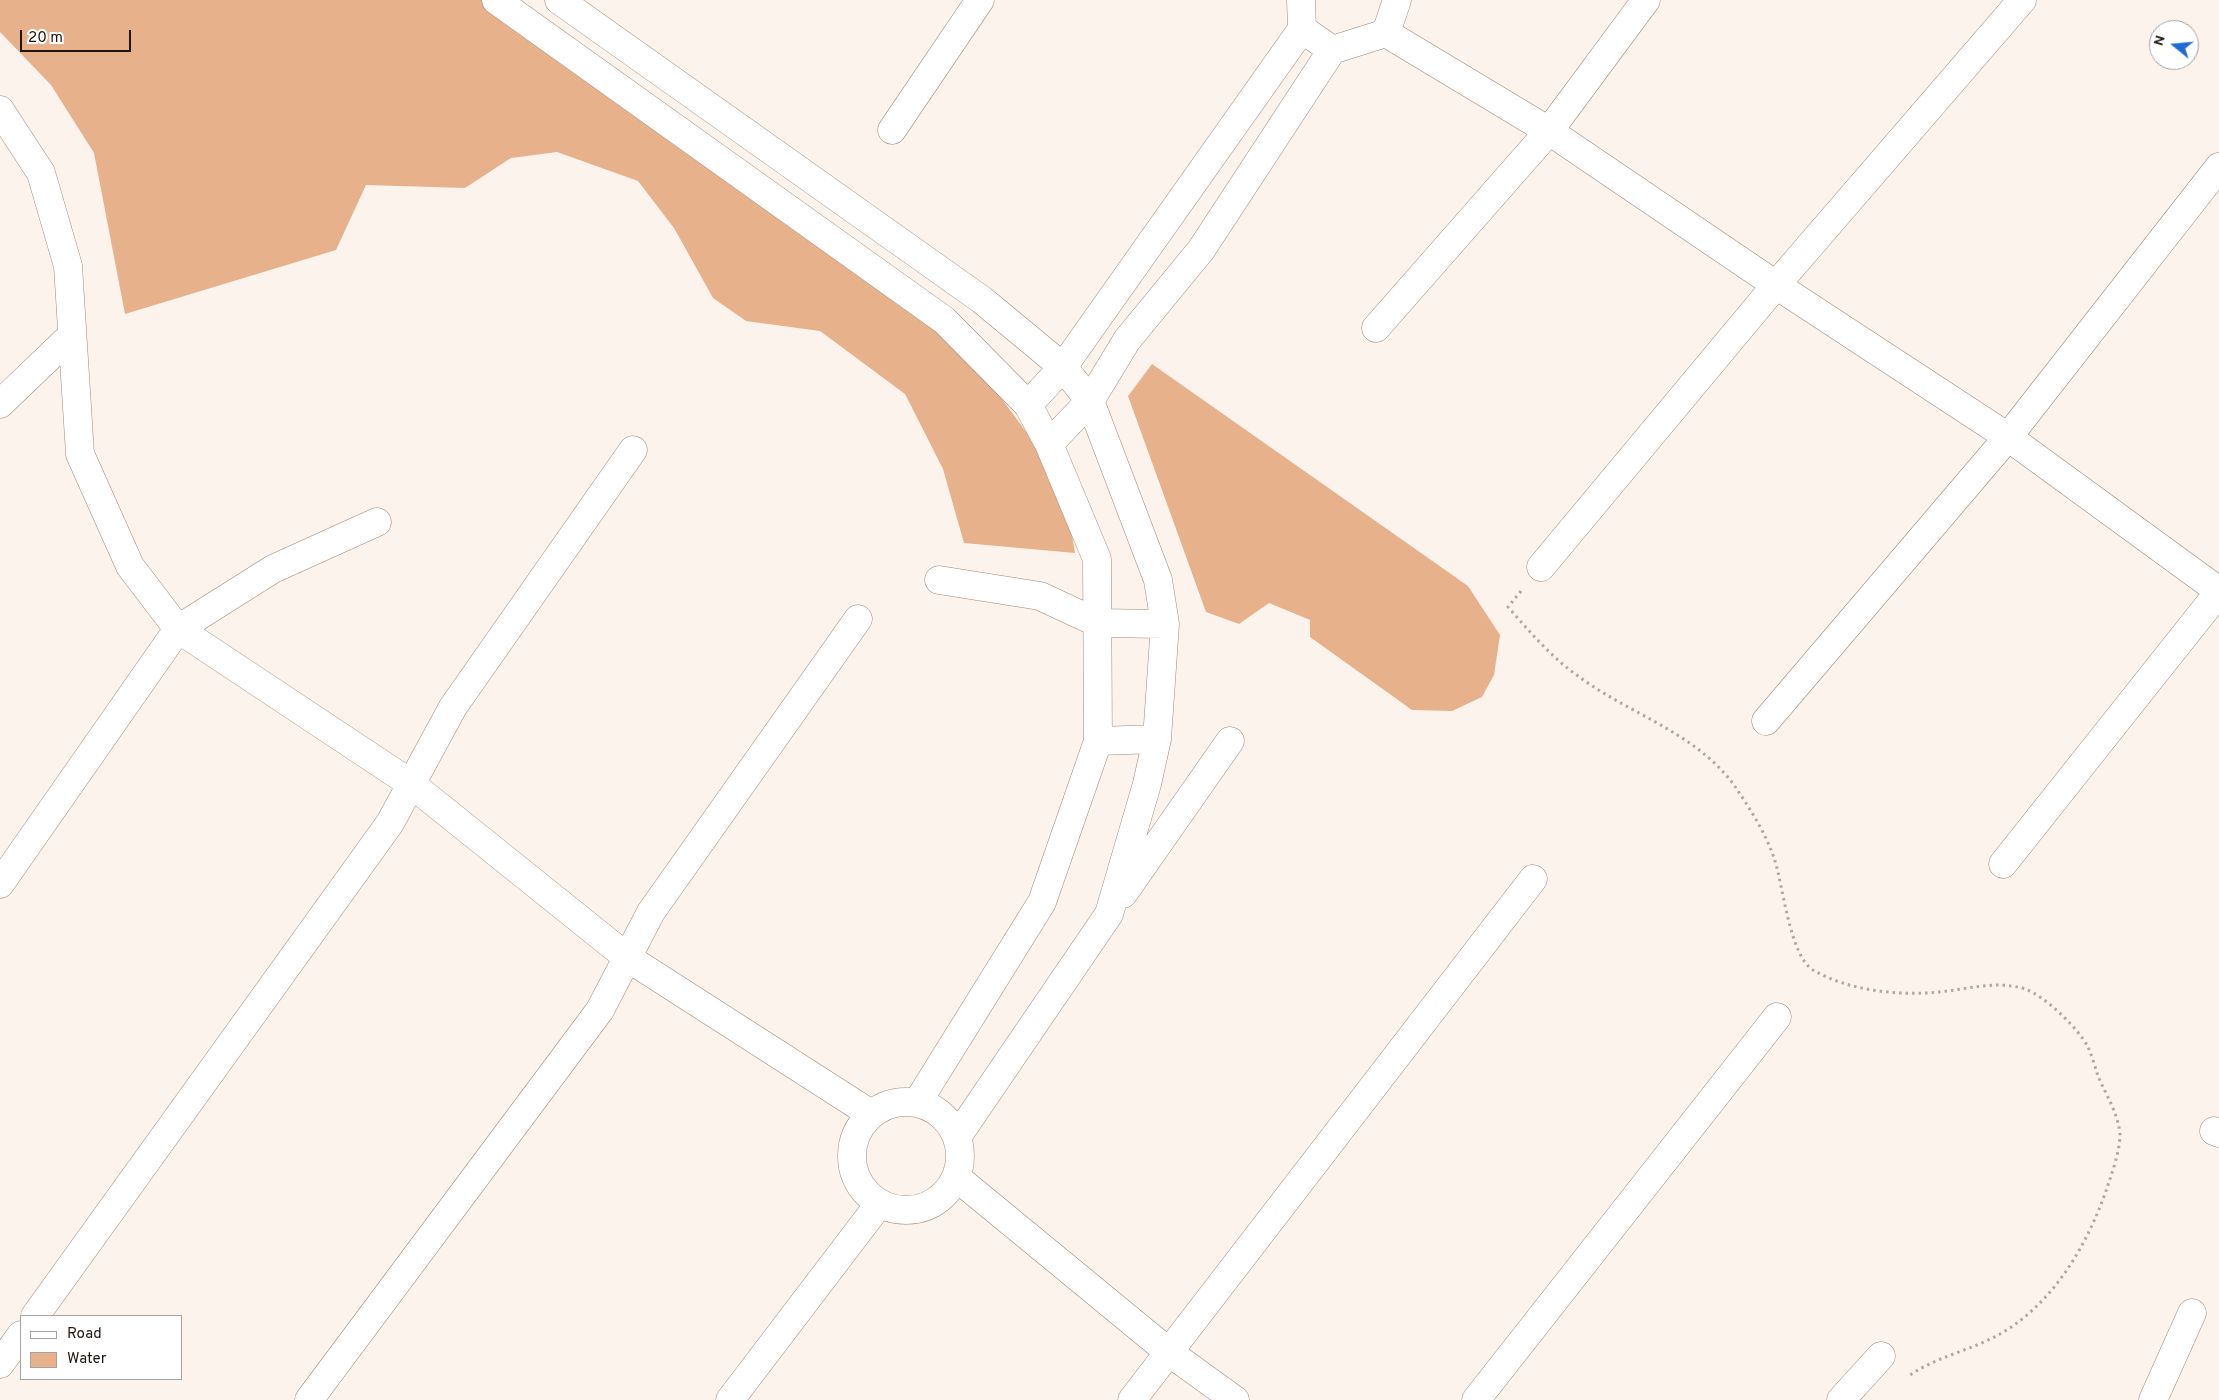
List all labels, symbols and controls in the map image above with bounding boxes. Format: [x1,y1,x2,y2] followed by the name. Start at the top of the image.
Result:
[22,20,134,52] scale bar
[2149,20,2199,70] north arrow
[28,29,63,48] text: 20 m
[2151,33,2170,48] text: N
[20,1315,182,1380] legend
[67,1325,102,1344] text: Road
[67,1350,106,1369] text: Water

